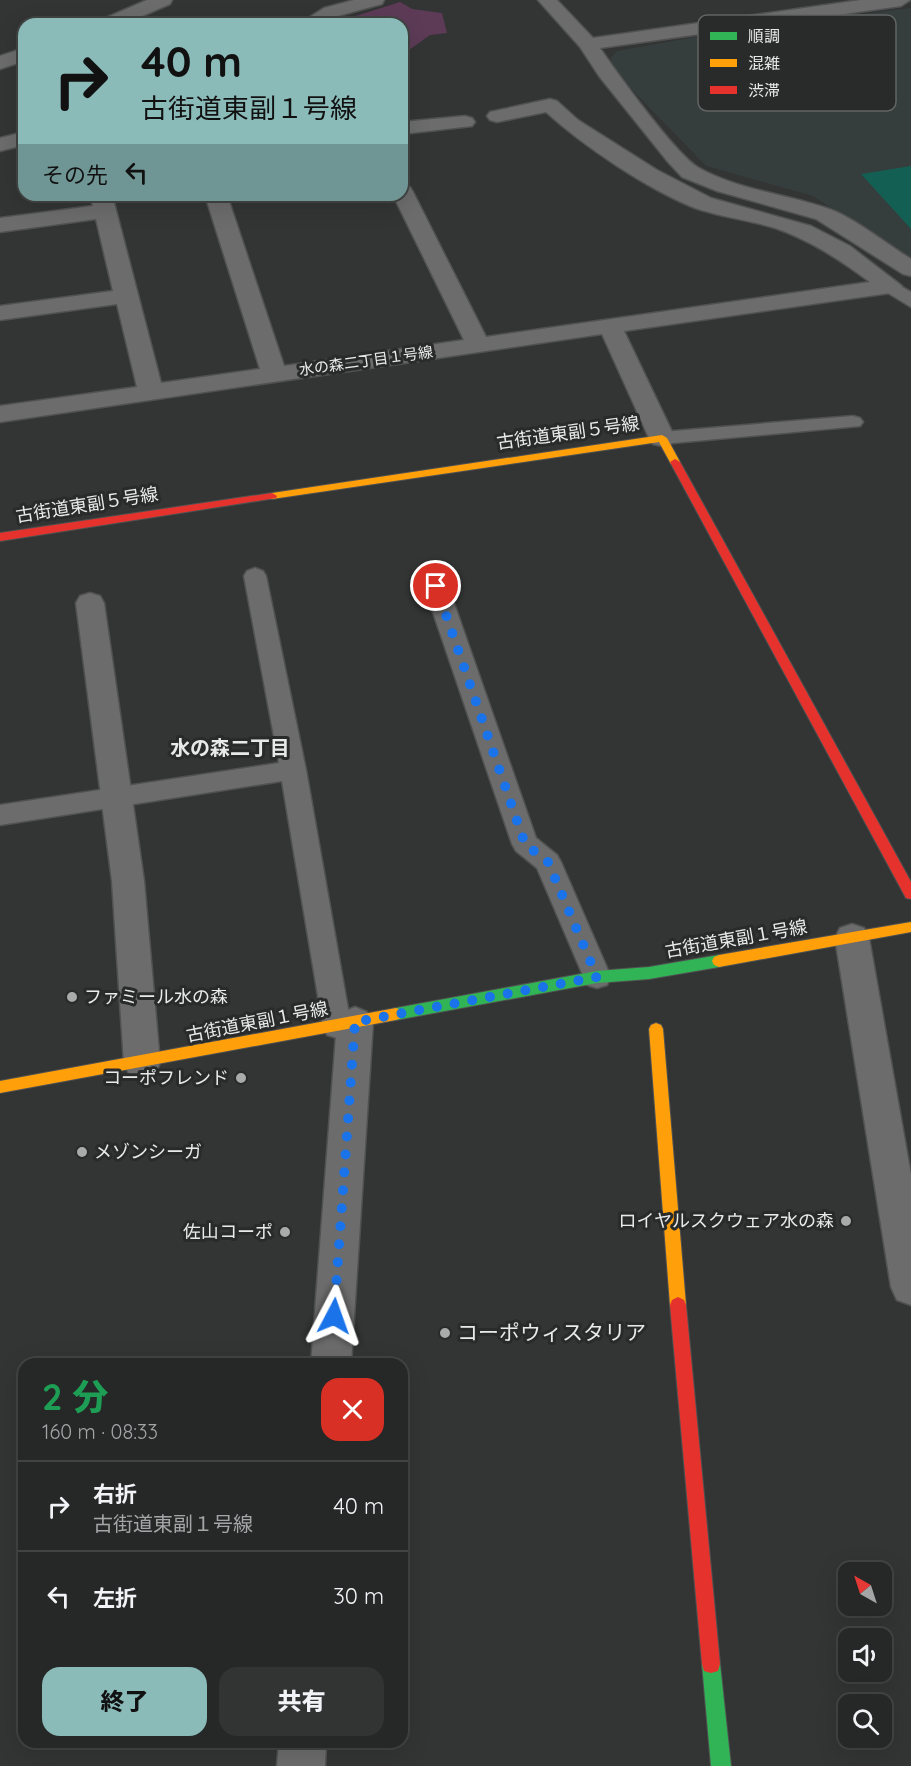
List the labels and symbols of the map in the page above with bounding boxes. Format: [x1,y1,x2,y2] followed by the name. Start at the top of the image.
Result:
[698,15,896,111] legend
[748,26,780,46] text: 順調
[748,53,780,73] text: 混雑
[748,80,780,100] text: 渋滞
[298,342,434,379] street label: 水の森二丁目１号線
[495,411,641,454] street label: 古街道東副５号線
[14,482,160,527] street label: 古街道東副５号線
[410,560,461,611] pin
[170,735,290,760] district label: 水の森二丁目
[663,915,809,962] street label: 古街道東副１号線
[84,985,228,1008] place label: ファミール水の森
[65,990,79,1004] marker: ファミール水の森
[184,996,330,1047] street label: 古街道東副１号線
[103,1066,229,1089] place label: コーポフレンド
[234,1071,248,1085] marker: コーポフレンド
[94,1140,202,1163] place label: メゾンシーガ
[75,1145,89,1159] marker: メゾンシーガ
[619,1209,834,1232] place label: ロイヤルスクウェア水の森
[839,1214,853,1228] marker: ロイヤルスクウェア水の森
[183,1220,273,1243] place label: 佐山コーポ
[278,1225,292,1239] marker: 佐山コーポ
[302,1284,366,1348] position arrow
[457,1319,646,1345] place label: コーポウィスタリア
[438,1326,452,1340] marker: コーポウィスタリア
[838,1562,892,1616] north arrow

